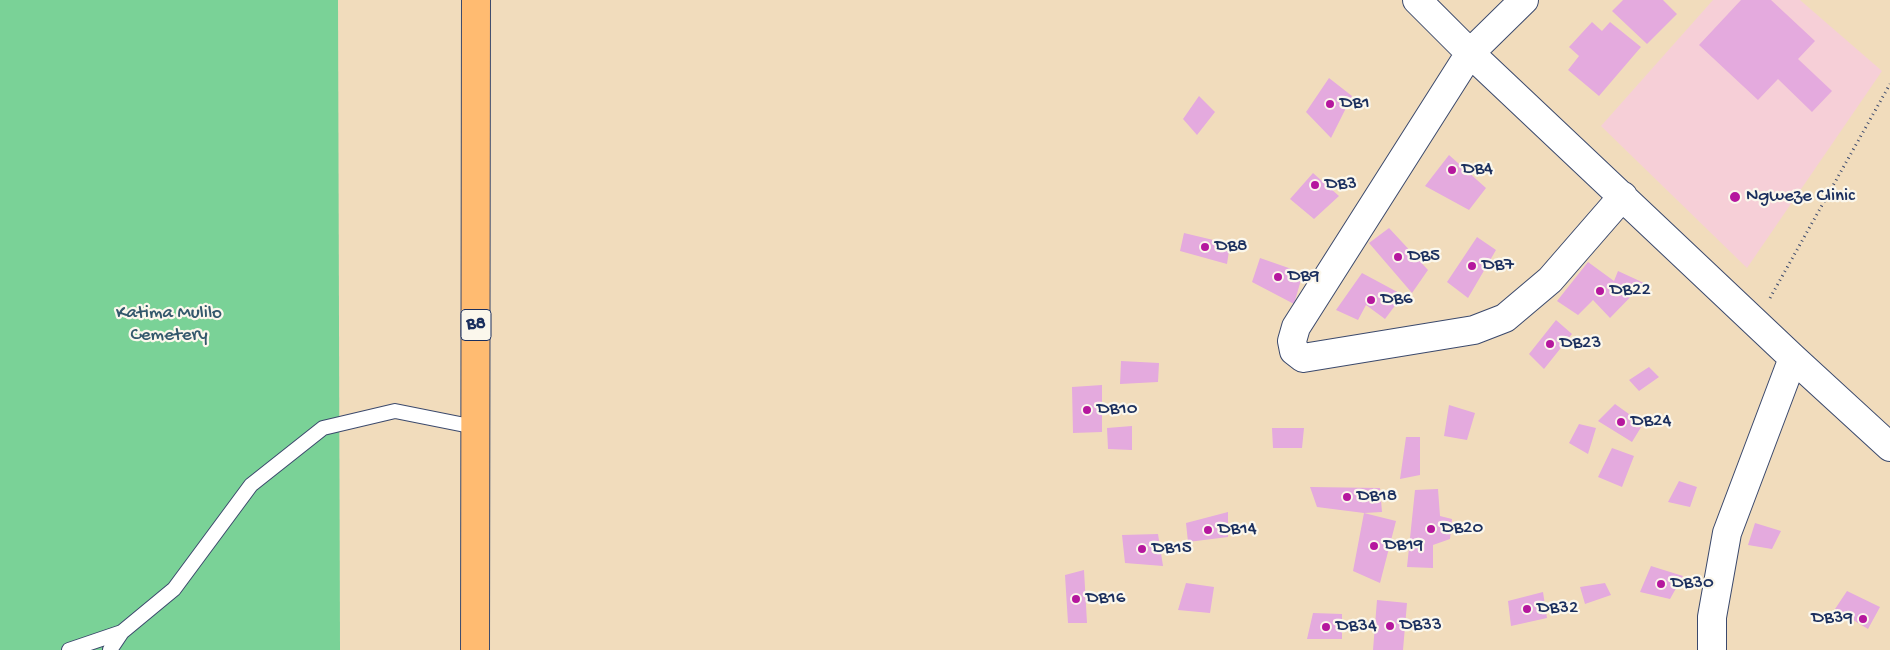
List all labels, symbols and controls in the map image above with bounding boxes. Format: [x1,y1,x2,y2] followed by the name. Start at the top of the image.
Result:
[1340,93,1370,115] place label: DB1
[1324,98,1336,110] marker: DB1
[1462,159,1493,181] place label: DB4
[1446,164,1458,176] marker: DB4
[1325,174,1357,196] place label: DB3
[1309,179,1321,191] marker: DB3
[1746,186,1855,208] place label: Ngweze Clinic
[1728,190,1742,204] marker: Ngweze Clinic
[1215,236,1248,258] place label: DB8
[1199,241,1211,253] marker: DB8
[1408,246,1440,268] place label: DB5
[1392,251,1404,263] marker: DB5
[1482,255,1514,277] place label: DB7
[1466,260,1478,272] marker: DB7
[1288,266,1320,288] place label: DB9
[1272,271,1284,283] marker: DB9
[1610,280,1651,302] place label: DB22
[1594,285,1606,297] marker: DB22
[1381,289,1413,311] place label: DB6
[1365,294,1377,306] marker: DB6
[116,303,222,347] park label: Katima Mulilo Cemetery
[461,310,491,340] road number: B8
[1560,333,1601,355] place label: DB23
[1544,338,1556,350] marker: DB23
[1097,399,1138,421] place label: DB10
[1081,404,1093,416] marker: DB10
[1631,411,1671,433] place label: DB24
[1615,416,1627,428] marker: DB24
[1357,486,1397,508] place label: DB18
[1341,491,1353,503] marker: DB18
[1441,518,1483,540] place label: DB20
[1218,519,1257,541] place label: DB14
[1425,523,1437,535] marker: DB20
[1202,524,1214,536] marker: DB14
[1384,535,1423,557] place label: DB19
[1152,538,1192,560] place label: DB15
[1368,540,1380,552] marker: DB19
[1136,543,1148,555] marker: DB15
[1671,573,1714,595] place label: DB30
[1655,578,1667,590] marker: DB30
[1086,588,1125,610] place label: DB16
[1070,593,1082,605] marker: DB16
[1537,598,1578,620] place label: DB32
[1521,603,1533,615] marker: DB32
[1812,608,1853,630] place label: DB39
[1857,613,1869,625] marker: DB39
[1400,615,1442,637] place label: DB33
[1336,616,1377,638] place label: DB34
[1384,620,1396,632] marker: DB33
[1320,621,1332,633] marker: DB34

